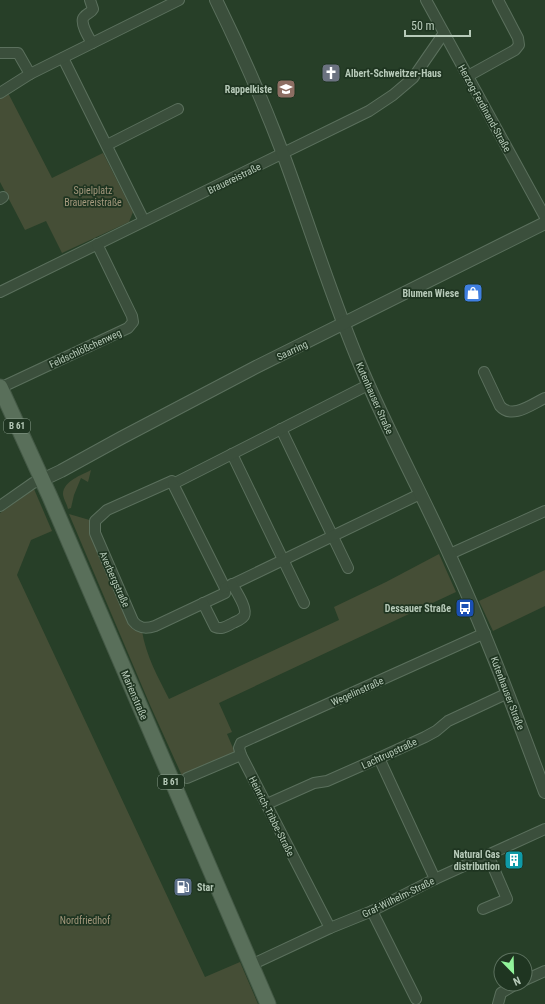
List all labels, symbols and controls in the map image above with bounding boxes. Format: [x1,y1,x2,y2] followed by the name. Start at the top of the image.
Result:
[405,12,470,38] scale bar
[411,19,435,33] text: 50 m
[320,62,342,84] church icon: Albert-Schweitzer-Haus
[456,63,513,154] street label: Herzog-Ferdinand-Straße
[345,68,442,79] place label: Albert-Schweitzer-Haus
[275,78,297,100] school or university icon: Rappelkiste
[225,84,272,95] place label: Rappelkiste
[206,161,263,196] street label: Brauereistraße
[64,185,122,208] park label: Spielplatz Brauereistraße
[462,282,484,304] shop icon: Blumen Wiese
[402,288,459,299] place label: Blumen Wiese
[47,327,123,370] street label: Feldschlößchenweg
[275,338,309,363] street label: Saarring
[354,361,395,436] street label: Kutenhauser Straße
[4,419,30,433] road number: B 61
[97,550,132,609] street label: Averbergstraße
[454,597,476,619] bus stop icon: Dessauer Straße
[385,603,451,614] place label: Dessauer Straße
[489,655,527,732] street label: Kutenhauser Straße
[119,669,150,722] street label: Marienstraße
[329,675,385,708] street label: Wegelinstraße
[360,736,419,771] street label: Lachtrupstraße
[247,774,297,858] street label: Heinrich-Tribbe-Straße
[158,775,184,789] road number: B 61
[453,849,500,872] place label: Natural Gas distribution
[503,849,525,871] building icon: Natural Gas distribution
[360,875,436,920] street label: Graf-Wilhelm-Straße
[172,876,194,898] fuel station icon: Star
[197,882,214,893] place label: Star
[60,915,111,926] park label: Nordfriedhof
[493,952,533,992] north arrow
[511,973,522,988] text: N

